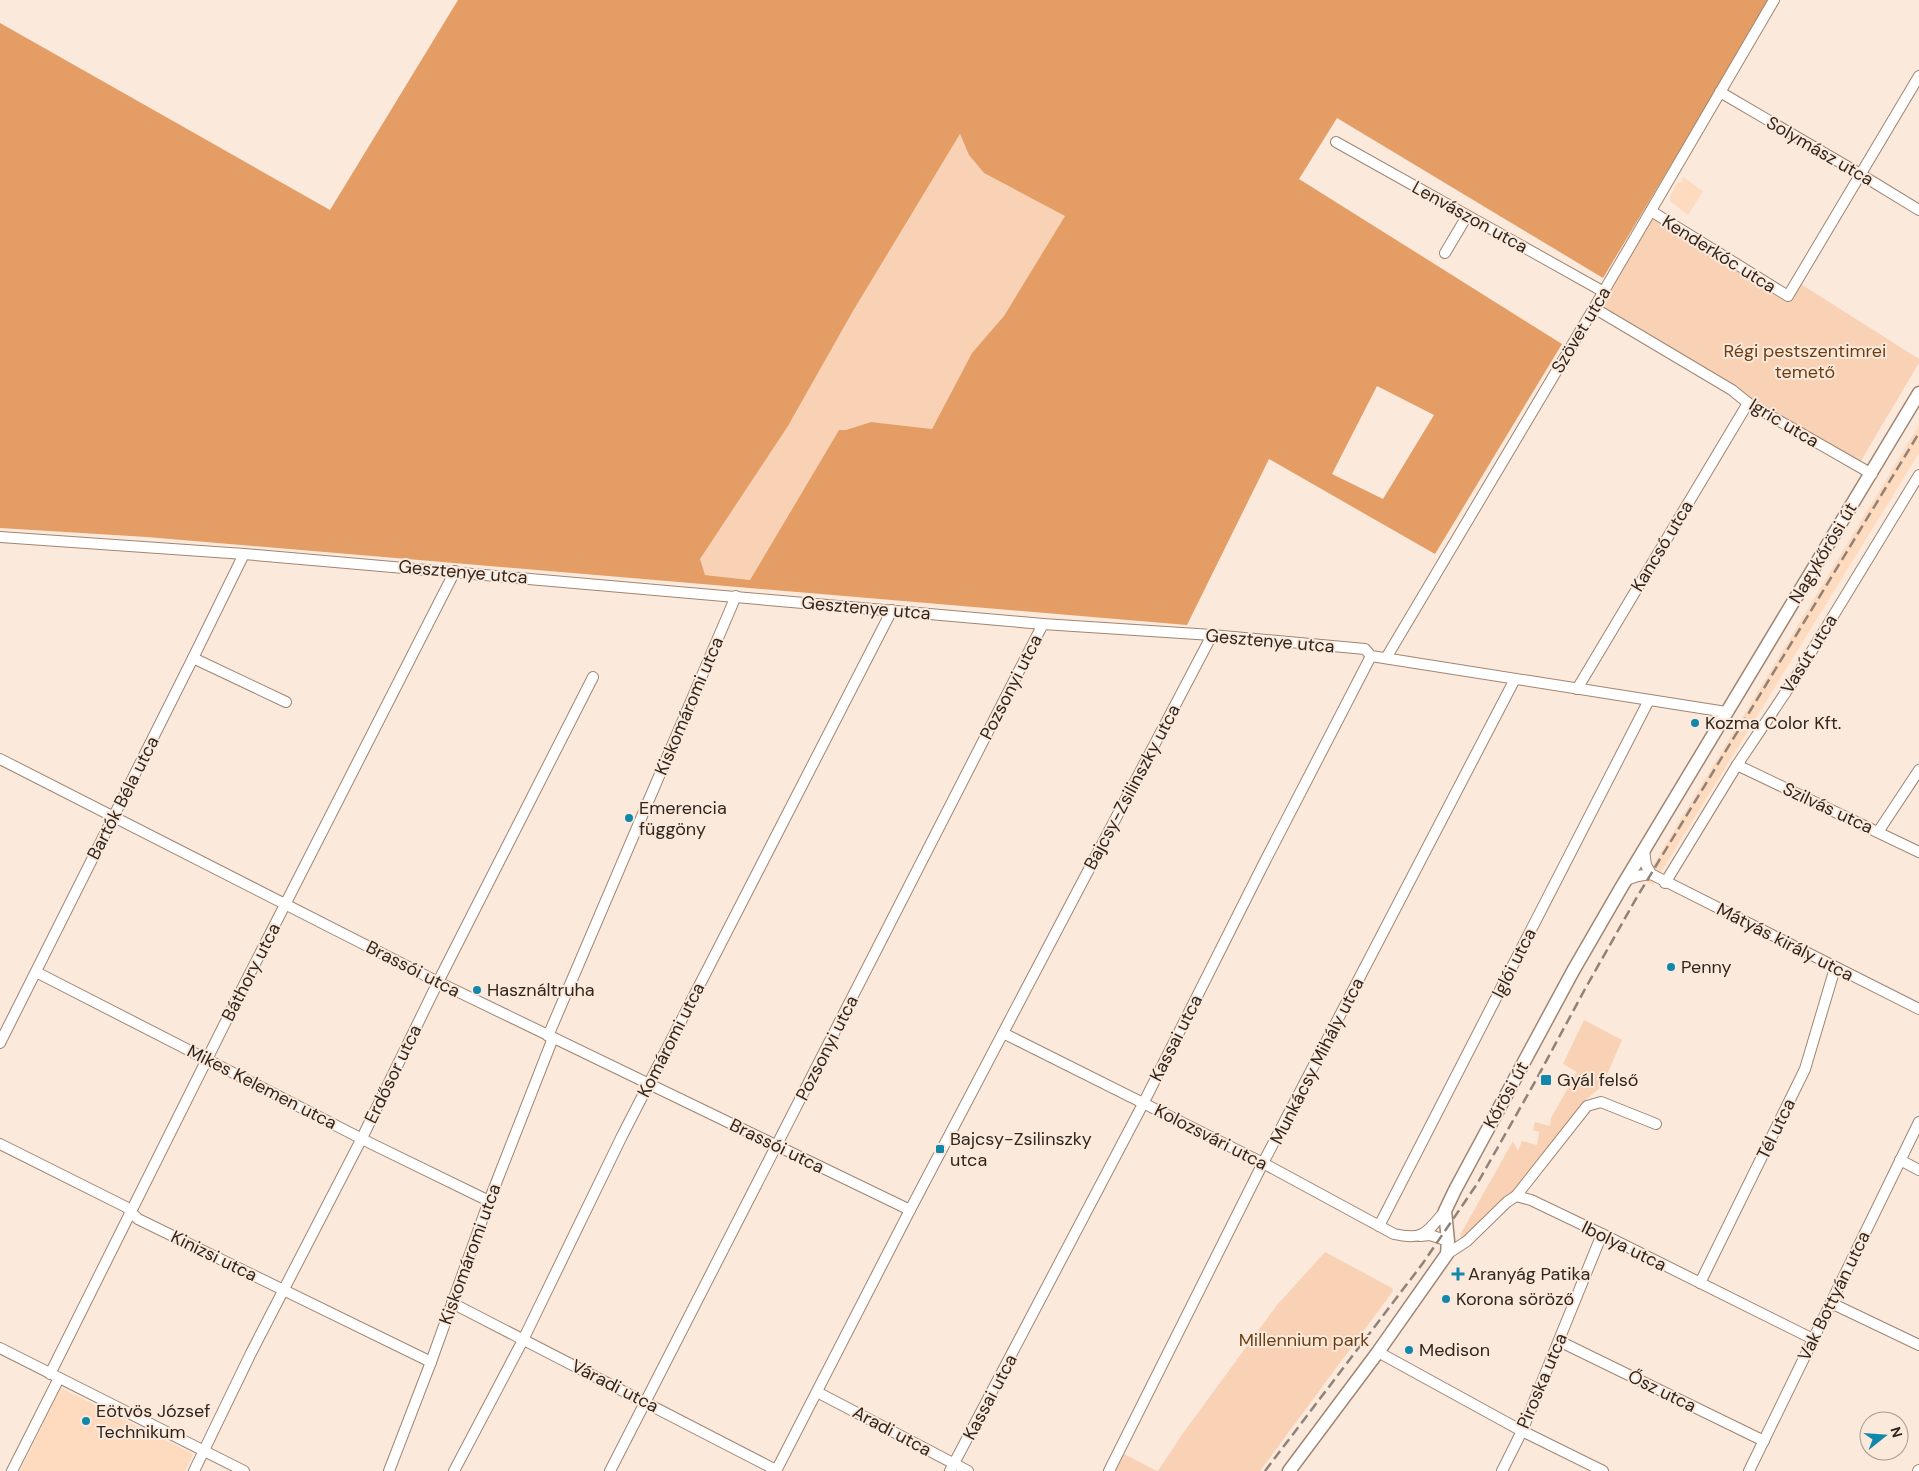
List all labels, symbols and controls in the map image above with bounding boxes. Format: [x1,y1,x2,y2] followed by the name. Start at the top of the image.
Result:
[1762,111,1878,191] street label: Solymász utca
[1408,175,1532,259] street label: Lenvászon utca
[1658,209,1780,299] street label: Kenderkóc utca
[1546,282,1616,378] street label: Szövet utca
[1724,339,1886,384] park label: Régi pestszentimrei temető
[1745,393,1823,453] street label: Igric utca
[1625,496,1699,596] street label: Kancsó utca
[1783,498,1863,608] street label: Nagykőrösi út
[397,554,529,590] street label: Gesztenye utca
[800,590,932,626] street label: Gesztenye utca
[1775,610,1843,698] street label: Vasút utca
[1204,623,1336,659] street label: Gesztenye utca
[974,630,1048,744] street label: Pozsonyi utca
[649,633,729,779] street label: Kiskomáromi utca
[1078,700,1186,874] street label: Bajcsy-Zsilinszky utca
[1705,711,1841,735] place label: Kozma Color Kft.
[1689,717,1701,729] marker: Kozma Color Kft.
[82,732,164,864] street label: Bartók Béla utca
[1779,777,1877,839] street label: Szilvás utca
[639,796,727,841] place label: Emerencia függöny
[623,812,635,824] marker: Emerencia függöny
[1712,897,1858,987] street label: Mátyás király utca
[216,919,286,1025] street label: Báthory utca
[1486,924,1542,1002] street label: Iglói utca
[362,935,464,1003] street label: Brassói utca
[1681,955,1732,979] place label: Penny
[1665,961,1677,973] marker: Penny
[1265,974,1369,1148] street label: Munkácsy Mihály utca
[487,978,595,1002] place label: Használtruha
[632,979,710,1101] street label: Komáromi utca
[471,984,483,996] marker: Használtruha
[790,991,864,1105] street label: Pozsonyi utca
[1144,991,1208,1085] street label: Kassai utca
[359,1021,427,1127] street label: Erdősor utca
[183,1039,341,1135] street label: Mikes Kelemen utca
[1478,1057,1534,1133] street label: Kőrösi út
[1557,1068,1638,1092] place label: Gyál felső
[1539,1073,1553,1087] marker: Gyál felső
[1751,1095,1801,1163] street label: Tél utca
[1150,1098,1272,1176] street label: Kolozsvári utca
[726,1113,828,1179] street label: Brassói utca
[950,1127,1092,1172] place label: Bajcsy-Zsilinszky utca
[934,1143,946,1155] marker: Bajcsy-Zsilinszky utca
[433,1180,507,1328] street label: Kiskomáromi utca
[1578,1215,1670,1277] street label: Ibolya utca
[167,1225,261,1287] street label: Kinizsi utca
[1792,1227,1876,1365] street label: Vak Bottyán utca
[1468,1262,1590,1286] place label: Aranyág Patika
[1452,1268,1464,1280] marker: Aranyág Patika
[1456,1287,1574,1311] place label: Korona söröző
[1440,1293,1452,1305] marker: Korona söröző
[1239,1328,1369,1352] park label: Millennium park
[1511,1330,1573,1432] street label: Piroska utca
[1419,1338,1490,1362] place label: Medison
[1403,1344,1415,1356] marker: Medison
[957,1350,1023,1444] street label: Kassai utca
[567,1354,663,1418] street label: Váradi utca
[1624,1364,1700,1418] street label: Ősz utca
[96,1399,210,1444] place label: Eötvös József Technikum
[848,1400,936,1462] street label: Aradi utca
[1859,1411,1909,1461] north arrow
[80,1415,92,1427] marker: Eötvös József Technikum
[1886,1425,1907,1440] text: N

